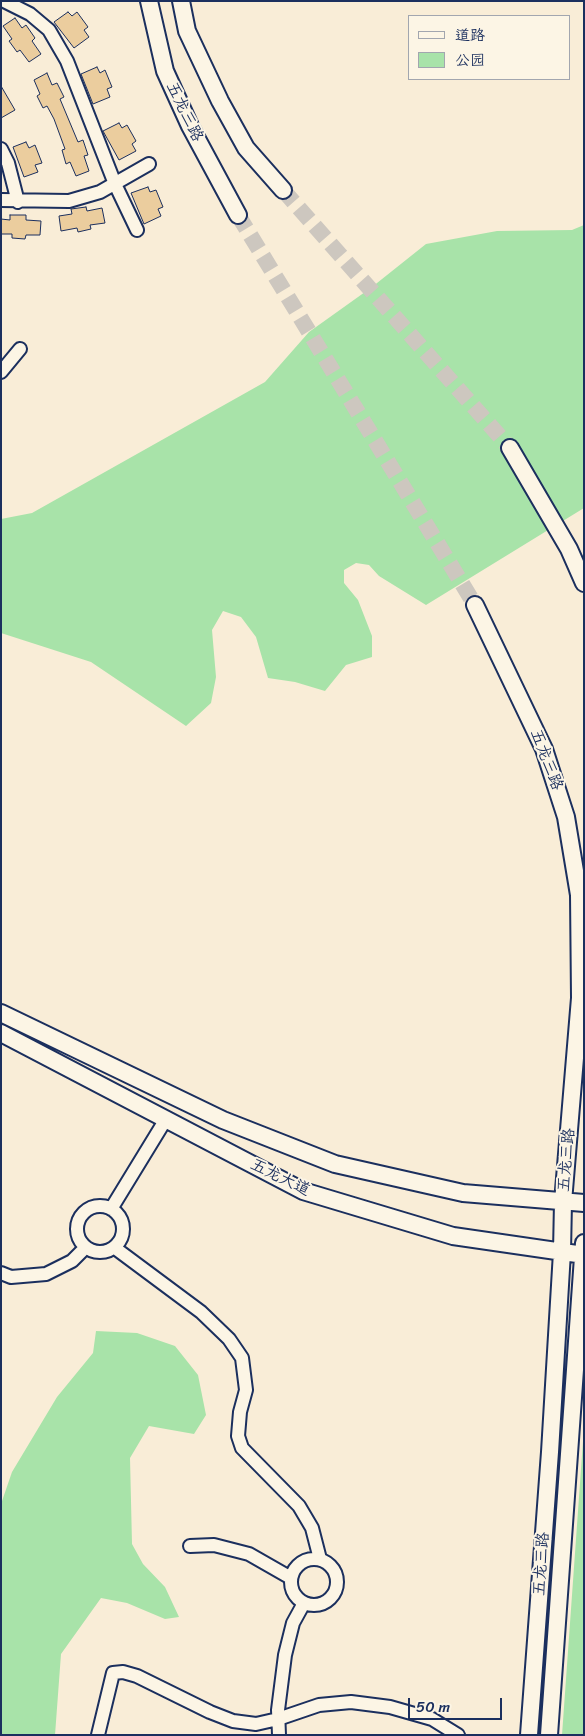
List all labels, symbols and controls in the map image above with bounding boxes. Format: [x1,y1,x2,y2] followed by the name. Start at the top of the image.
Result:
[408,15,570,80] legend
[455,22,485,48] text: 道路
[455,47,485,73] text: 公园
[161,79,207,145] street label: 五龙三路
[526,727,566,793] street label: 五龙三路
[555,1127,579,1193] street label: 五龙三路
[247,1155,313,1201] street label: 五龙大道
[530,1531,554,1597] street label: 五龙三路
[410,1688,504,1720] scale bar
[416,1694,450,1720] text: 50 m

